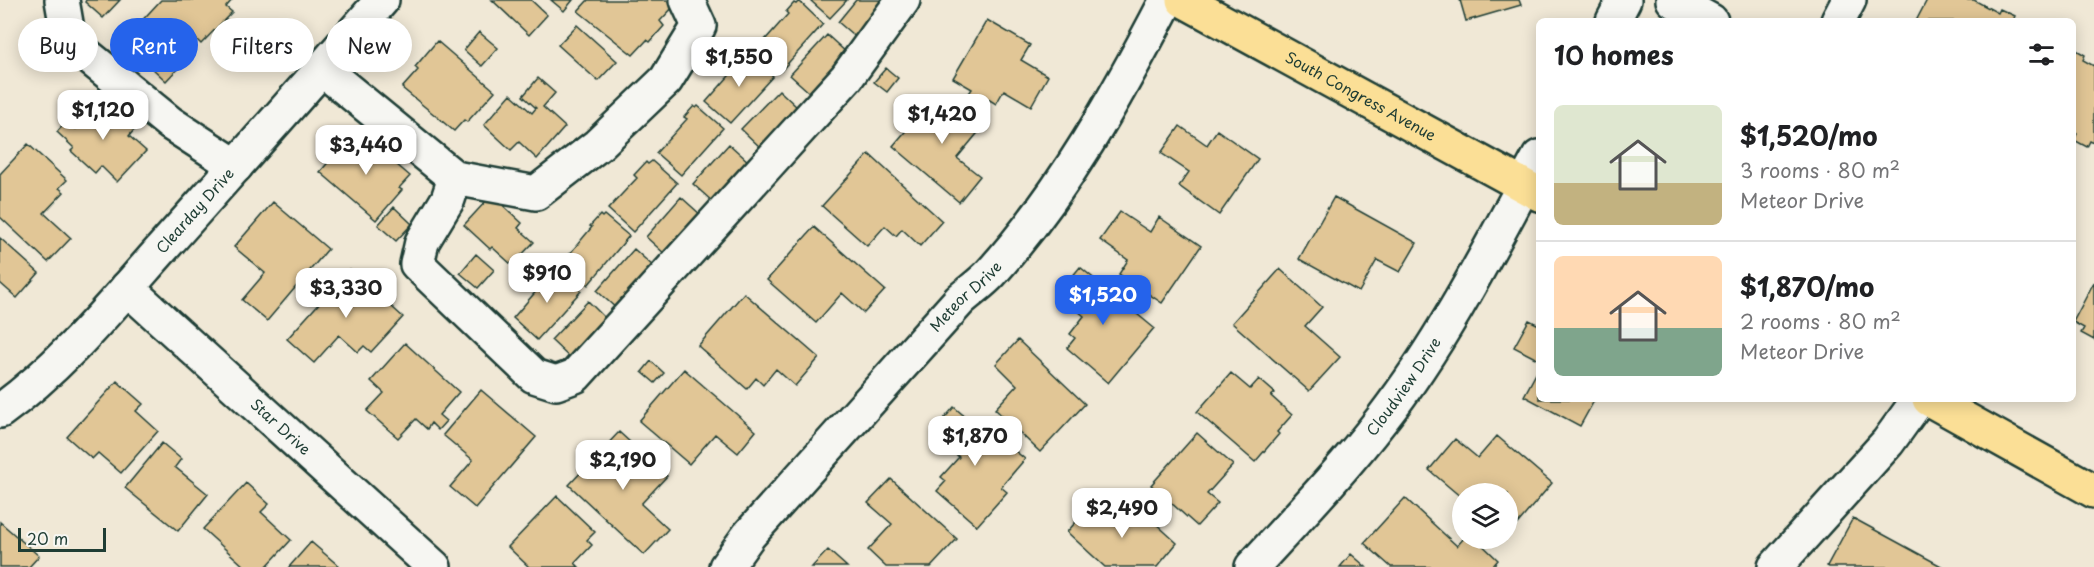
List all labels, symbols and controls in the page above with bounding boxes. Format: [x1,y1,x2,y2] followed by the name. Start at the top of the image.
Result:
[18,18,98,72] chip: Buy
[110,18,198,72] chip: Rent
[210,18,314,72] chip: Filters
[326,18,412,72] chip: New
[1554,35,1674,74] text: 10 homes
[690,37,788,88] pin: $1,550
[2025,38,2058,71] icon: filters
[705,41,773,71] text: $1,550
[1282,45,1441,146] street label: South Congress Avenue
[54,90,152,141] pin: $1,120
[71,94,135,124] text: $1,120
[893,94,991,145] pin: $1,420
[907,98,977,128] text: $1,420
[1740,116,1877,155] text: $1,520/mo
[317,125,415,176] pin: $3,440
[329,129,403,159] text: $3,440
[1602,129,1674,201] icon: home
[1740,155,1900,185] text: 3 rooms · 80 m²
[150,162,239,258] street label: Clearday Drive
[1740,185,1864,215] text: Meteor Drive
[511,253,583,304] pin: $910
[924,255,1007,336] street label: Meteor Drive
[522,257,572,287] text: $910
[1740,267,1874,306] text: $1,870/mo
[297,268,395,319] pin: $3,330
[310,272,382,302] text: $3,330
[1054,275,1152,326] pin: $1,520
[1069,279,1137,309] text: $1,520
[1602,280,1674,352] icon: home
[1740,306,1901,336] text: 2 rooms · 80 m²
[1360,332,1446,440] street label: Cloudview Drive
[1740,336,1864,366] text: Meteor Drive
[246,392,317,460] street label: Star Drive
[926,416,1024,467] pin: $1,870
[942,420,1008,450] text: $1,870
[574,440,672,491] pin: $2,190
[590,444,656,474] text: $2,190
[1452,483,1518,549] map controls
[1452,483,1518,549] button: layers
[1073,488,1171,539] pin: $2,490
[1086,492,1158,522] text: $2,490
[18,525,106,552] scale bar
[27,526,68,550] text: 20 m

